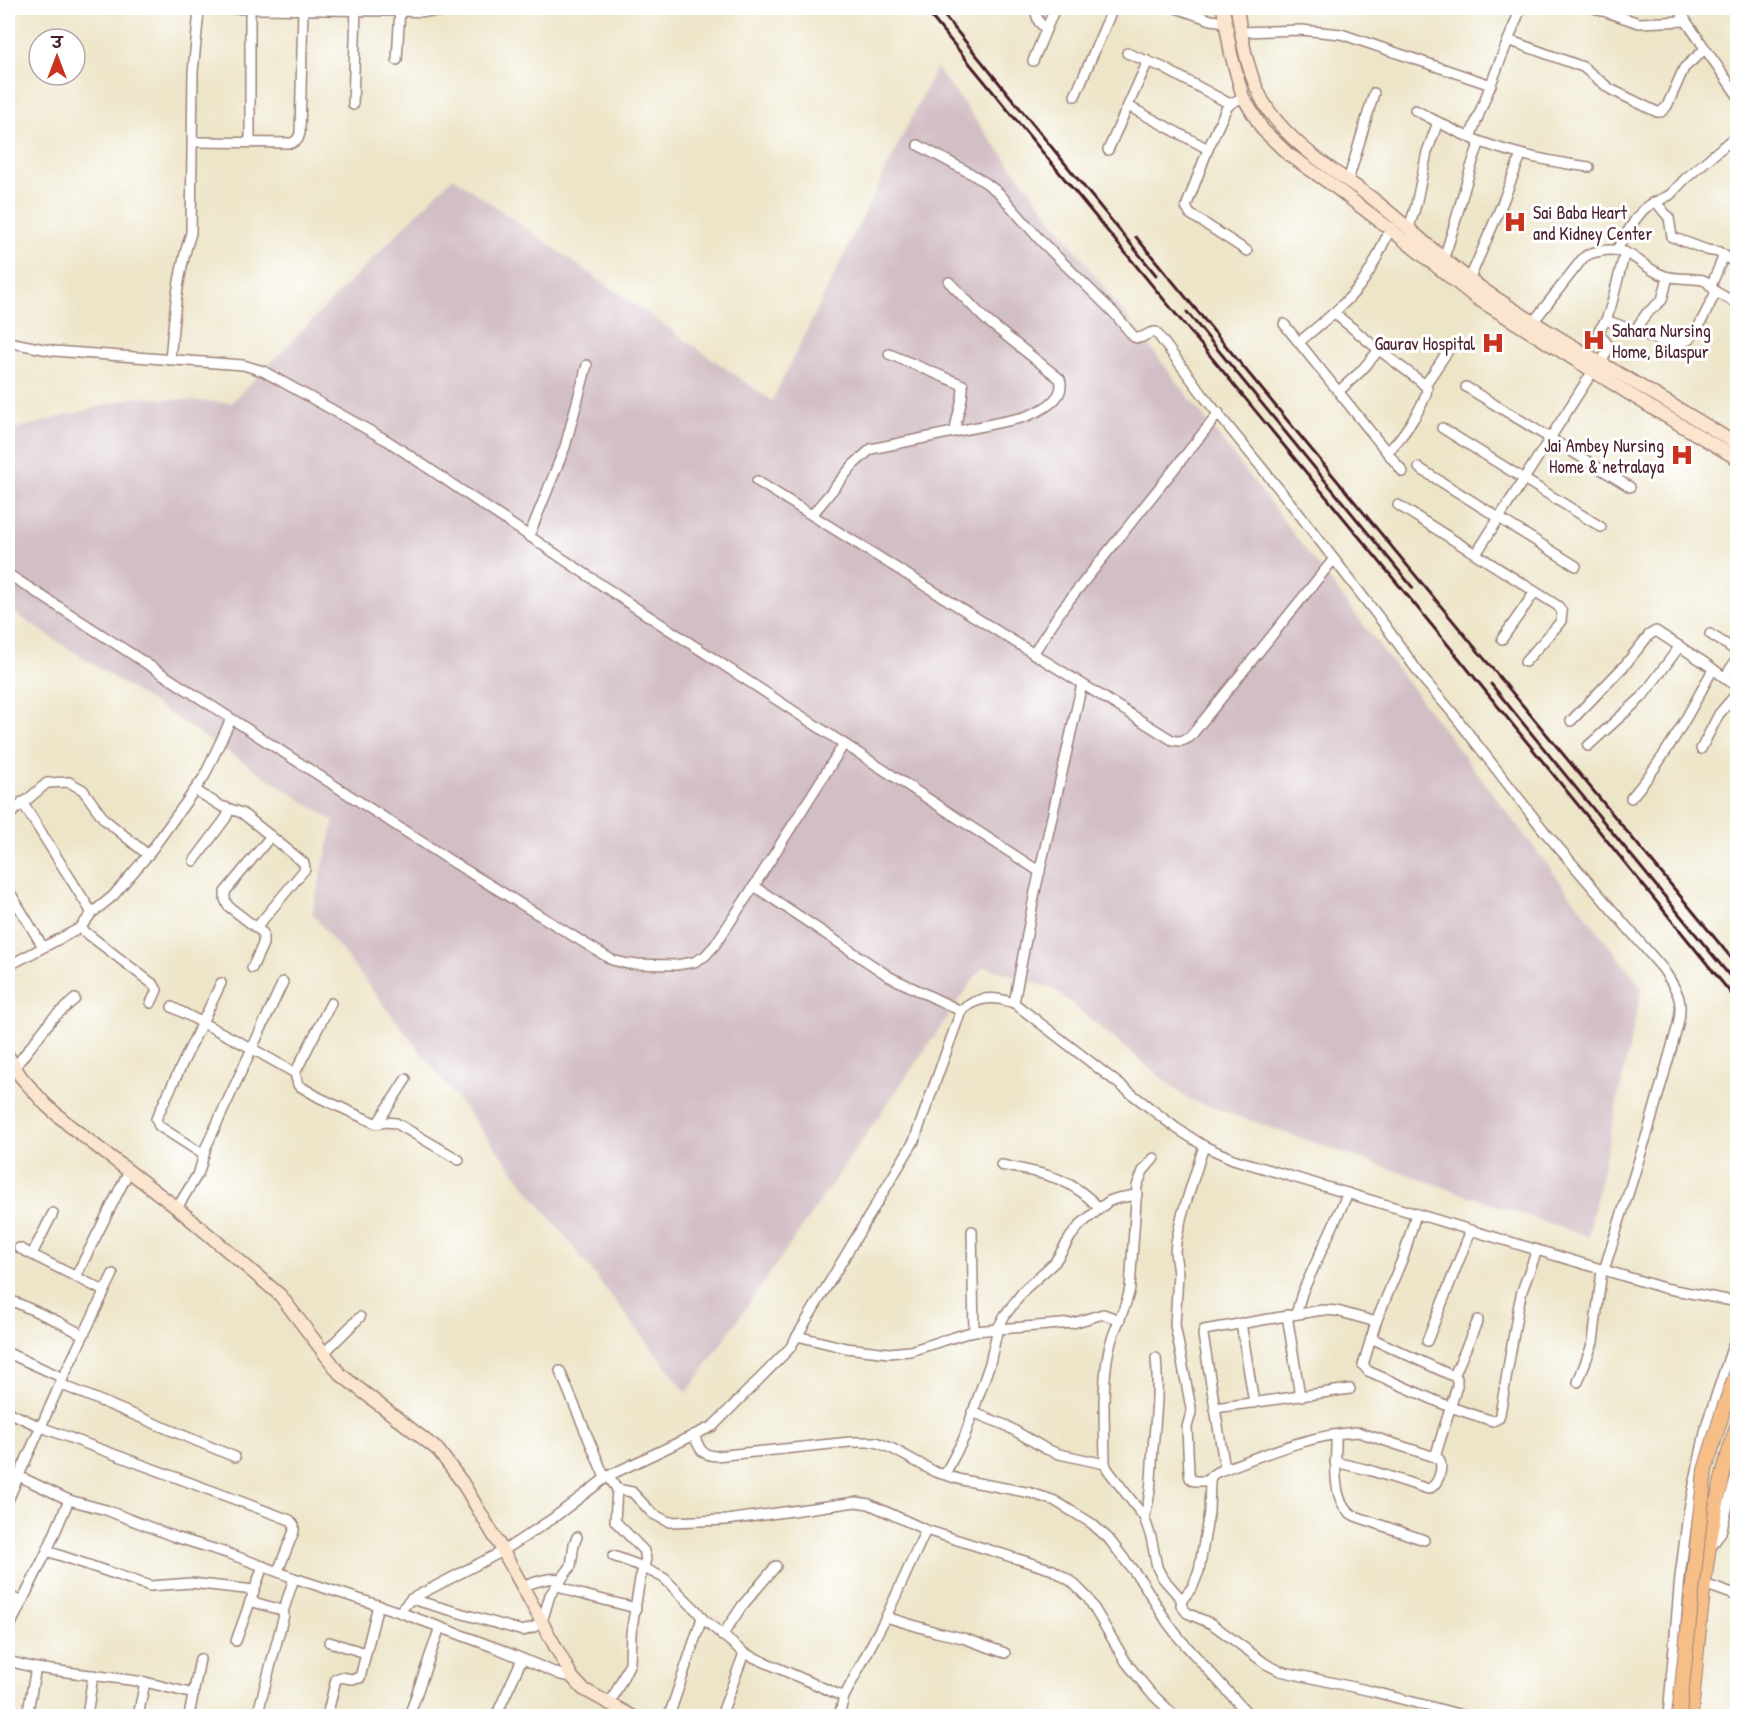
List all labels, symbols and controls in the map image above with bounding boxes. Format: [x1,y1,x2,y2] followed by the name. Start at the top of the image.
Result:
[27,27,87,87] north arrow
[50,31,64,53] text: उ
[1533,200,1652,246] place label: Sai Baba Heart and Kidney Center
[1502,209,1528,235] hospital icon: Sai Baba Heart and Kidney Center
[1612,318,1711,364] place label: Sahara Nursing Home, Bilaspur
[1581,327,1607,353] hospital icon: Sahara Nursing Home, Bilaspur
[1480,330,1506,356] hospital icon: Gaurav Hospital
[1374,331,1475,356] place label: Gaurav Hospital
[1544,433,1664,479] place label: Jai Ambey Nursing Home & netralaya
[1669,442,1695,468] hospital icon: Jai Ambey Nursing Home & netralaya

